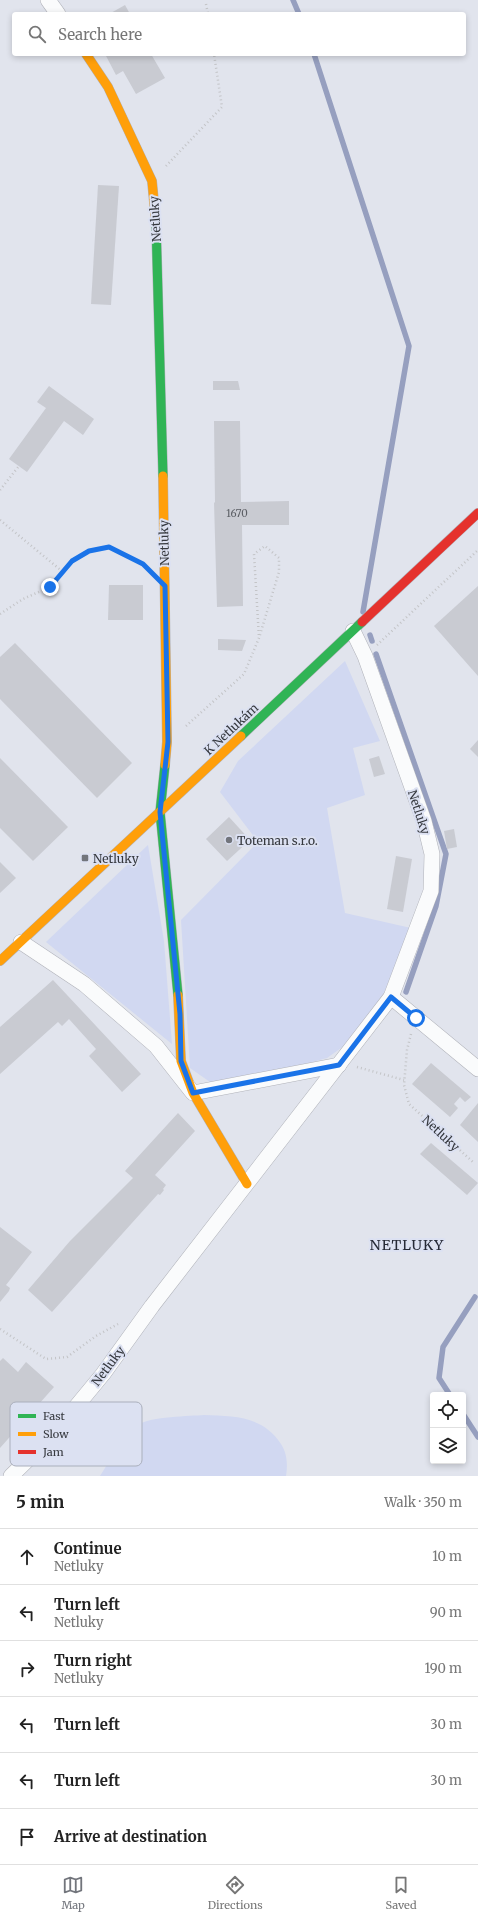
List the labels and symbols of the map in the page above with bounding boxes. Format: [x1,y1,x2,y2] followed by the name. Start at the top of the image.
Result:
[146,196,164,242] street label: Netluky
[226,507,248,520] house number: 1670
[156,520,172,566] street label: Netluky
[41,578,59,596] route end
[201,700,261,758] street label: K Netlukám
[405,788,433,836] street label: Netluky
[237,833,318,848] place label: Toteman s.r.o.
[224,835,234,845] marker: Toteman s.r.o.
[93,851,139,866] place label: Netluky
[80,853,90,863] marker: Netluky
[407,1009,425,1027] route start
[419,1112,463,1154] street label: Netluky
[370,1236,444,1254] district label: NETLUKY
[88,1343,128,1389] street label: Netluky
[10,1402,142,1466] legend
[43,1409,66,1423] text: Fast
[43,1427,69,1441] text: Slow
[42,1445,64,1459] text: Jam

